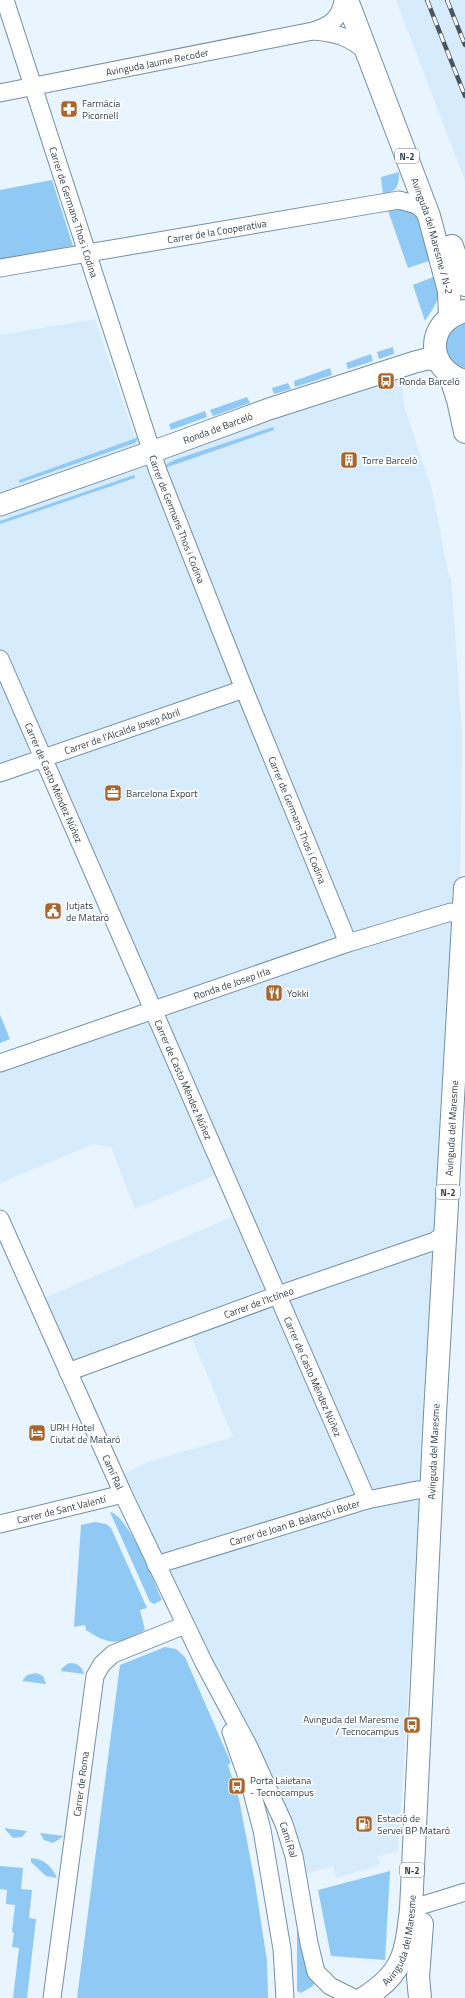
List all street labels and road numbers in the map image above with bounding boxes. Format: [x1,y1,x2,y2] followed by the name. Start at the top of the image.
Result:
[104,44,210,79] street label: Avinguda Jaume Recoder
[46,145,102,279] street label: Carrer de Germans Thos i Codina
[395,149,419,163] road number: N-2
[408,175,457,294] street label: Avinguda del Maresme / N-2
[166,215,268,247] street label: Carrer de la Cooperativa
[181,408,255,448] street label: Ronda de Barceló
[146,453,209,585] street label: Carrer de Germans Thos i Codina
[62,704,182,758] street label: Carrer de l'Alcalde Josep Abril
[21,720,87,846] street label: Carrer de Casto Méndez Núñez
[265,754,330,886] street label: Carrer de Germans Thos i Codina
[191,963,272,1003] street label: Ronda de Josep Irla
[151,1017,217,1143] street label: Carrer de Casto Méndez Núñez
[441,1080,462,1176] street label: Avinguda del Maresme
[436,1185,460,1199] road number: N-2
[222,1283,296,1322] street label: Carrer de l'Ictíneo
[280,1314,346,1439] street label: Carrer de Casto Méndez Núñez
[423,1403,443,1500] street label: Avinguda del Maresme
[99,1452,127,1492] street label: Camí Ral
[15,1491,108,1527] street label: Carrer de Sant Valentí
[228,1495,362,1549] street label: Carrer de Joan B. Balançó i Boter
[69,1751,92,1817] street label: Carrer de Roma
[276,1820,302,1859] street label: Camí Ral
[400,1863,424,1877] road number: N-2
[378,1895,419,1989] street label: Avinguda del Maresme

